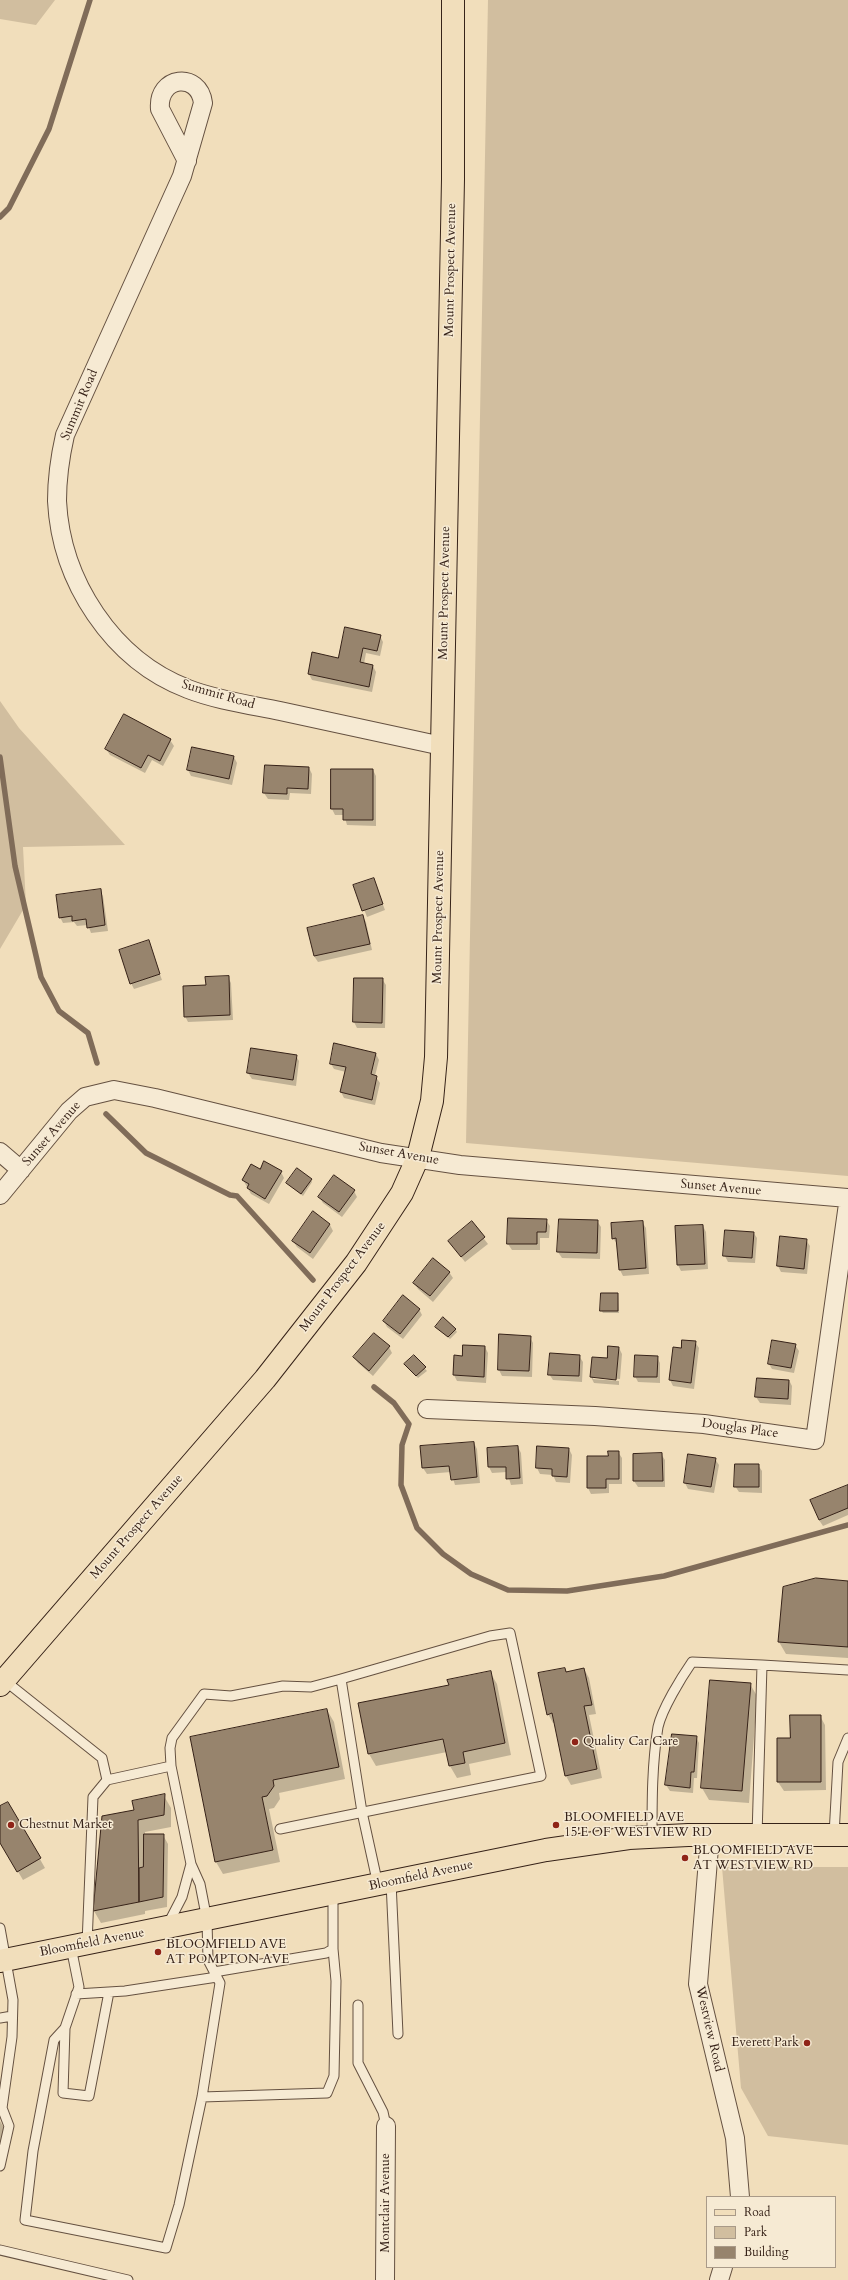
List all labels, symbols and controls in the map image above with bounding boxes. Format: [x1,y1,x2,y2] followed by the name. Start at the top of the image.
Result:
[442,203,460,337] street label: Mount Prospect Avenue
[58,367,102,443] street label: Summit Road
[436,526,454,660] street label: Mount Prospect Avenue
[180,677,256,713] street label: Summit Road
[430,850,448,984] street label: Mount Prospect Avenue
[20,1098,84,1170] street label: Sunset Avenue
[358,1139,440,1169] street label: Sunset Avenue
[680,1177,762,1199] street label: Sunset Avenue
[297,1219,389,1335] street label: Mount Prospect Avenue
[701,1416,779,1442] street label: Douglas Place
[87,1471,187,1583] street label: Mount Prospect Avenue
[583,1734,678,1750] place label: Quality Car Care
[570,1737,580,1747] marker: Quality Car Care
[564,1810,712,1841] place label: BLOOMFIELD AVE 15'E OF WESTVIEW RD
[19,1817,112,1833] place label: Chestnut Market
[6,1820,16,1830] marker: Chestnut Market
[551,1820,561,1830] marker: BLOOMFIELD AVE 15'E OF WESTVIEW RD
[693,1843,813,1874] place label: BLOOMFIELD AVE AT WESTVIEW RD
[680,1853,690,1863] marker: BLOOMFIELD AVE AT WESTVIEW RD
[367,1857,475,1895] street label: Bloomfield Avenue
[38,1925,146,1961] street label: Bloomfield Avenue
[166,1937,289,1968] place label: BLOOMFIELD AVE AT POMPTON AVE
[153,1947,163,1957] marker: BLOOMFIELD AVE AT POMPTON AVE
[692,1985,726,2073] street label: Westview Road
[731,2035,799,2051] place label: Everett Park
[802,2038,812,2048] marker: Everett Park
[378,2153,394,2253] street label: Montclair Avenue
[706,2196,836,2268] legend
[744,2204,770,2220] text: Road
[744,2224,767,2240] text: Park
[744,2244,788,2260] text: Building

